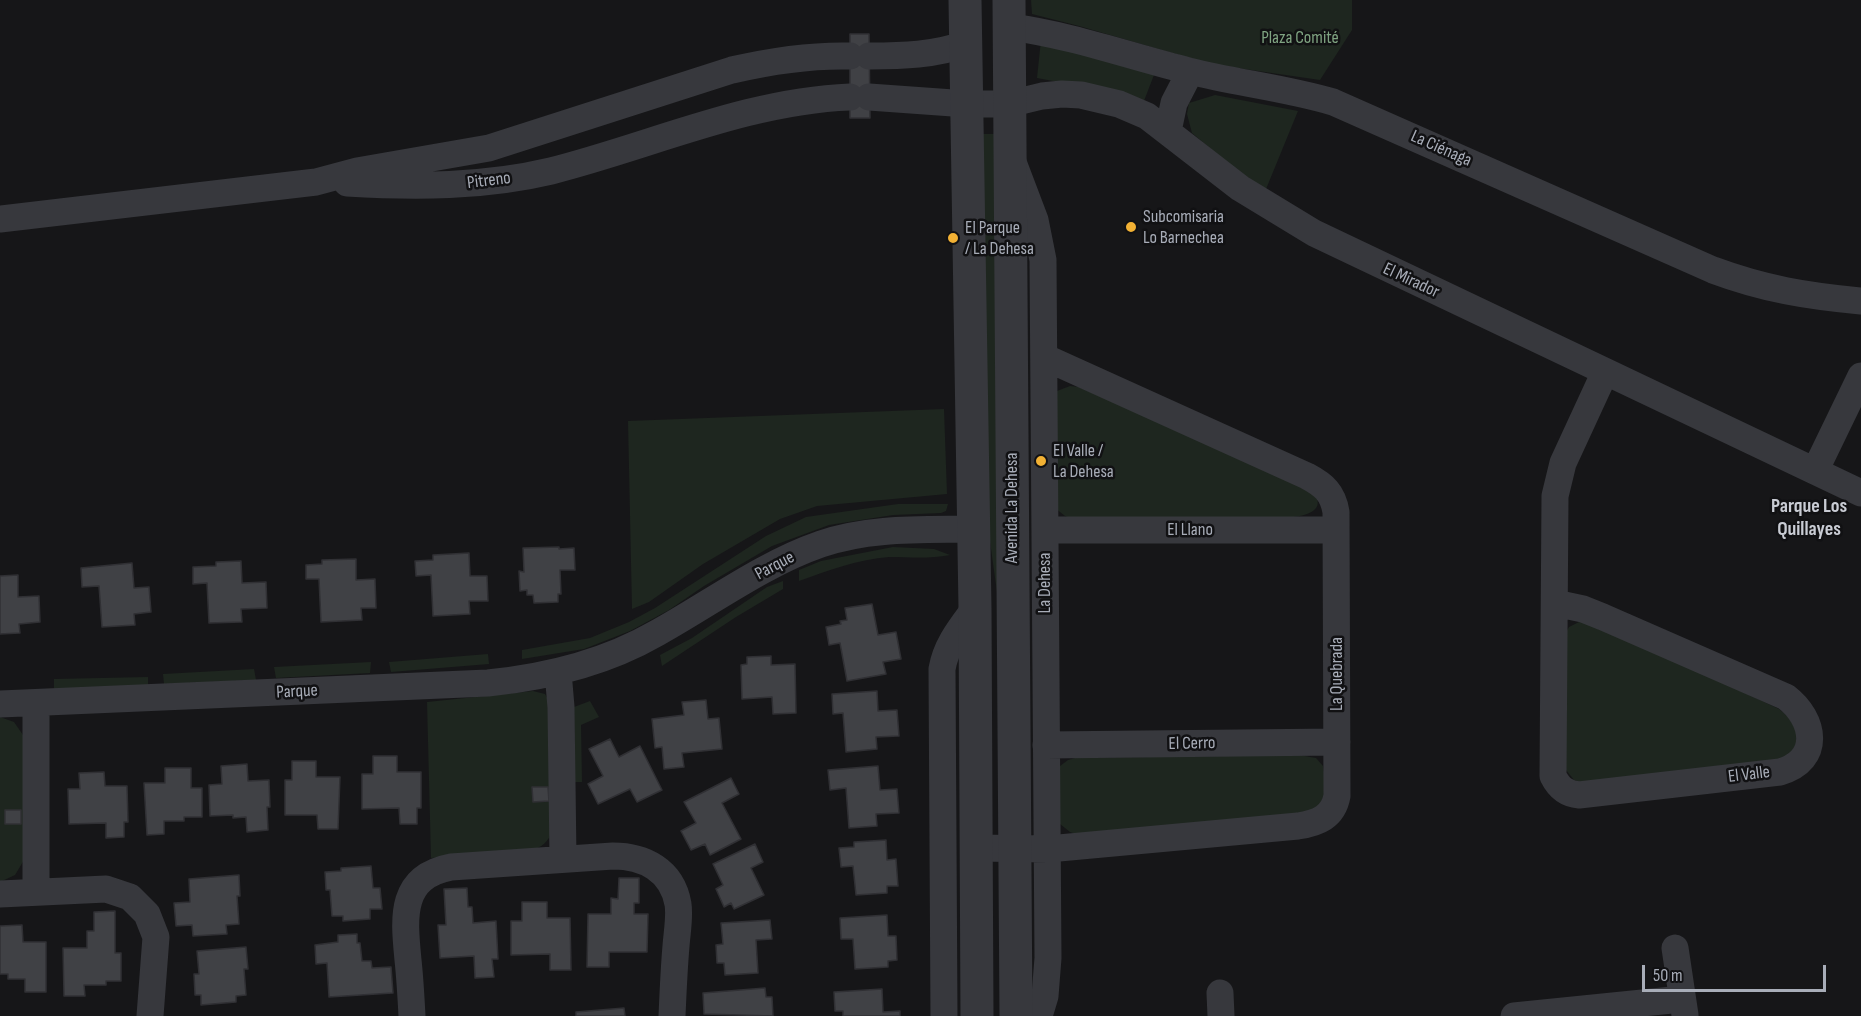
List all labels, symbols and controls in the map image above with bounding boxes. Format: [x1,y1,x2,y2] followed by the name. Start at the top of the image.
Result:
[1261,27,1339,49] park label: Plaza Comité
[1407,126,1475,172] street label: La Ciénaga
[466,168,512,194] street label: Pitreno
[1143,206,1224,248] place label: Subcomisaria Lo Barnechea
[965,217,1034,260] place label: El Parque / La Dehesa
[1124,220,1138,234] marker: Subcomisaria Lo Barnechea
[946,231,960,245] marker: El Parque / La Dehesa
[1379,259,1443,303] street label: El Mirador
[1053,440,1114,482] place label: El Valle / La Dehesa
[1001,453,1023,563] street label: Avenida La Dehesa
[1034,454,1048,468] marker: El Valle / La Dehesa
[1771,495,1847,542] district label: Parque Los Quillayes
[1167,519,1213,541] street label: El Llano
[752,547,798,585] street label: Parque
[1034,553,1056,613] street label: La Dehesa
[1326,637,1348,711] street label: La Quebrada
[276,680,318,704] street label: Parque
[1168,733,1216,755] street label: El Cerro
[1727,762,1771,788] street label: El Valle
[1645,953,1830,991] scale bar
[1653,965,1683,986] text: 50 m

